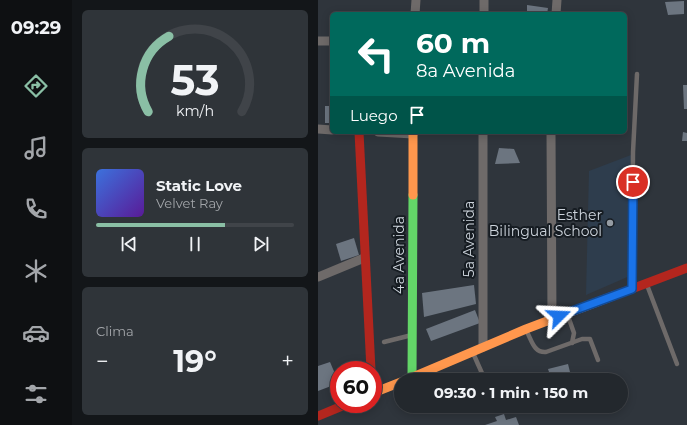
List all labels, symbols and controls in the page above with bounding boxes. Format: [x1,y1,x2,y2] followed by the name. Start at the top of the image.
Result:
[11,17,61,39] text: 09:29
[416,26,490,60] text: 60 m
[350,28,402,80] icon: left
[170,55,220,105] text: 53
[416,60,515,82] text: 8a Avenida
[22,72,50,100] icon: directions
[176,102,214,120] text: km/h
[406,104,428,126] icon: arrive
[350,106,398,125] text: Luego
[22,134,50,162] icon: music
[616,165,650,199] pin
[622,171,644,193] icon: arrive
[156,176,242,195] text: Static Love
[22,195,50,223] icon: phone
[156,195,223,211] text: Velvet Ray
[460,201,478,277] street label: 5a Avenida
[489,206,602,240] place label: Esther Bilingual School
[390,216,408,294] street label: 4a Avenida
[605,218,615,228] marker: Esther Bilingual School
[118,233,140,255] icon: previous
[184,233,206,255] icon: pause
[250,233,272,255] icon: next
[22,257,50,285] icon: climate
[538,295,580,337] position arrow
[22,319,50,347] icon: car
[96,323,134,339] text: Clima
[173,343,217,380] text: 19°
[96,348,109,375] text: −
[281,348,294,375] text: +
[330,361,382,413] speed limit sign: 60
[22,380,50,408] icon: filters
[434,383,588,402] text: 09:30 · 1 min · 150 m

